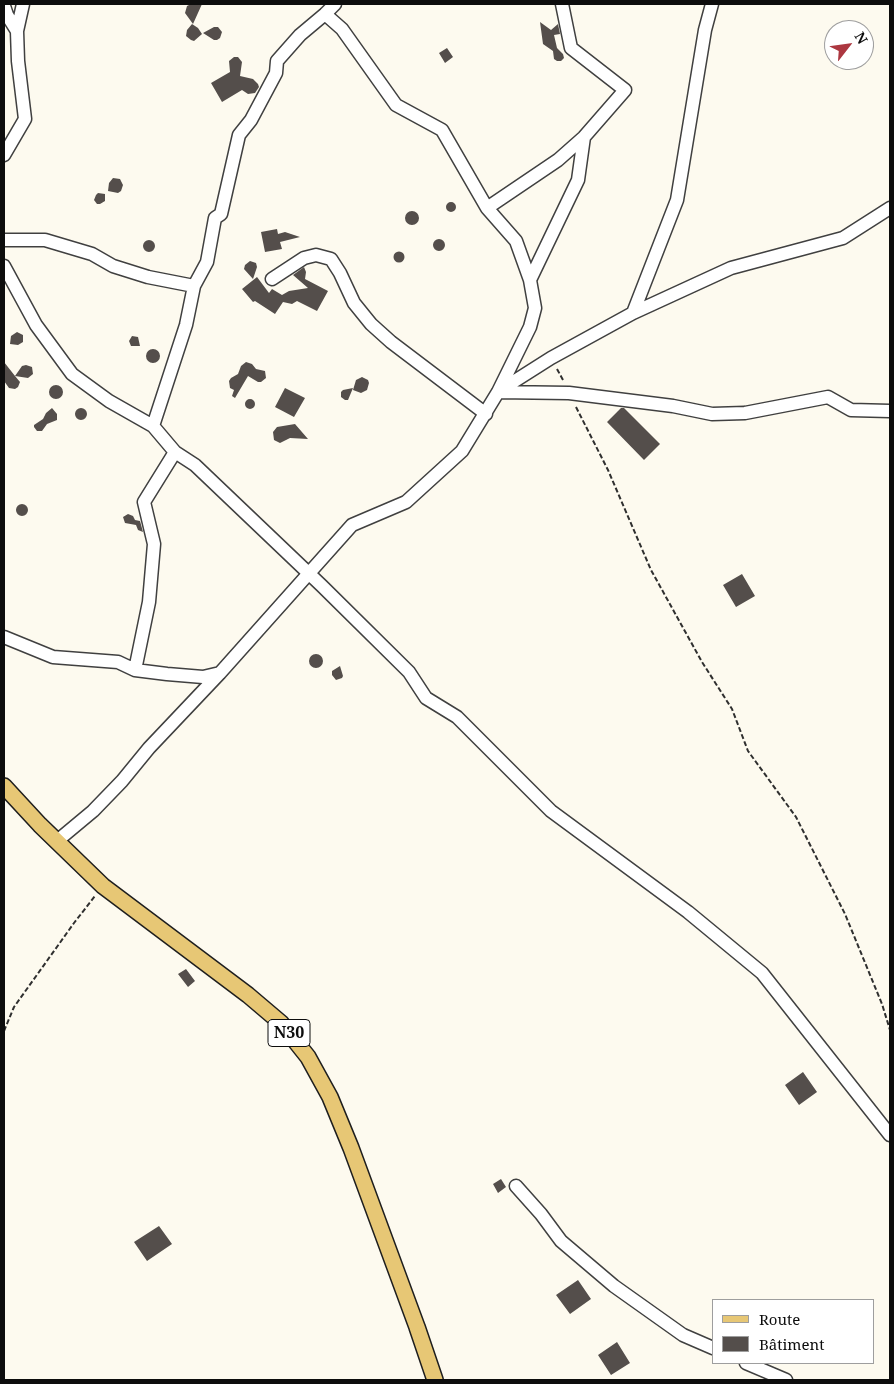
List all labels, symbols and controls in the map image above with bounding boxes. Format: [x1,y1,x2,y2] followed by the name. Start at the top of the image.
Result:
[824,20,874,70] north arrow
[851,28,873,47] text: N
[268,1020,310,1046] road number: N30
[712,1299,874,1364] legend
[759,1309,800,1329] text: Route
[759,1334,825,1354] text: Bâtiment

